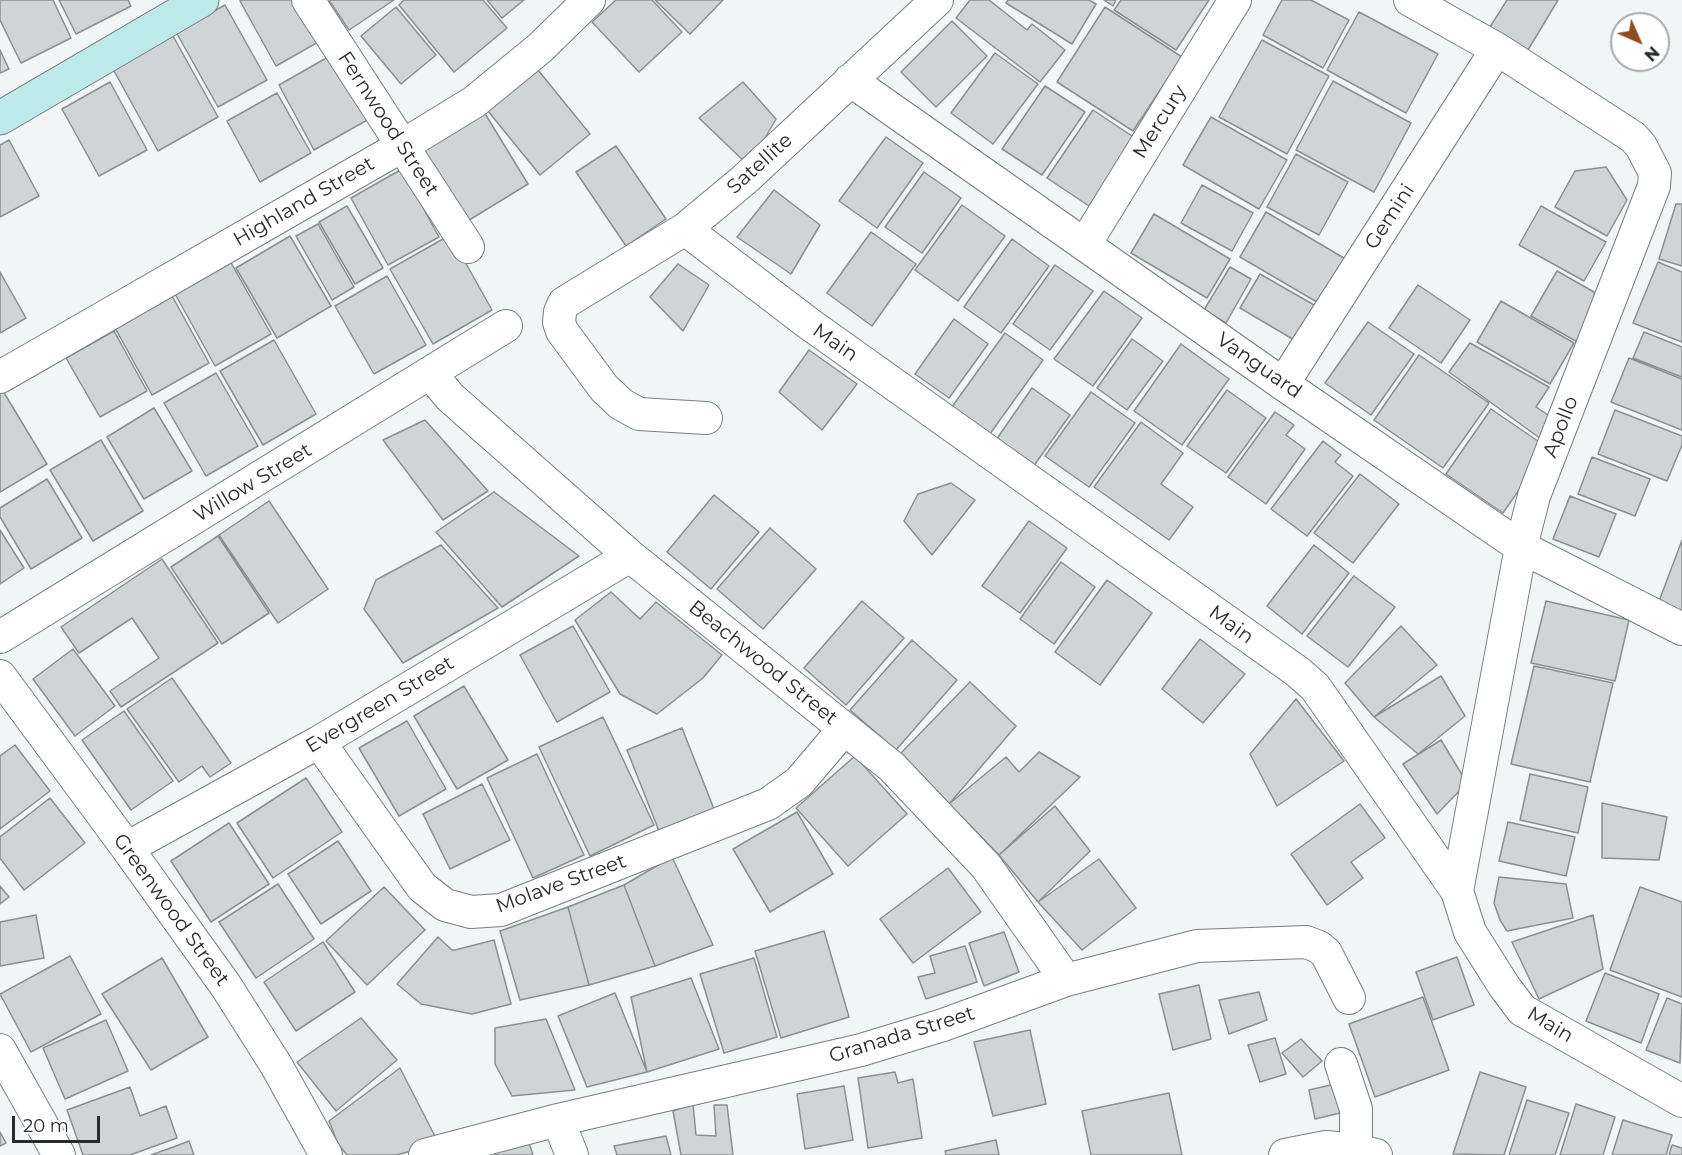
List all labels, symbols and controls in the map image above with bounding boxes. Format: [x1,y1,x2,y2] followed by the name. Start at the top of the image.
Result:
[1610,12,1670,72] north arrow
[1640,42,1663,65] text: N
[332,47,444,201] street label: Fernwood Street
[1128,81,1192,163] street label: Mercury
[722,128,798,200] street label: Satellite
[229,152,379,252] street label: Highland Street
[1360,180,1420,254] street label: Gemini
[808,319,862,367] street label: Main
[1212,328,1306,404] street label: Vanguard
[1538,393,1584,461] street label: Apollo
[190,438,316,528] street label: Willow Street
[684,596,842,730] street label: Beachwood Street
[1204,601,1258,649] street label: Main
[302,651,458,759] street label: Evergreen Street
[108,829,234,991] street label: Greenwood Street
[493,849,629,919] street label: Molave Street
[826,1001,978,1069] street label: Granada Street
[1522,1002,1578,1048] street label: Main
[15,1104,104,1142] scale bar
[23,1115,69,1137] text: 20 m

